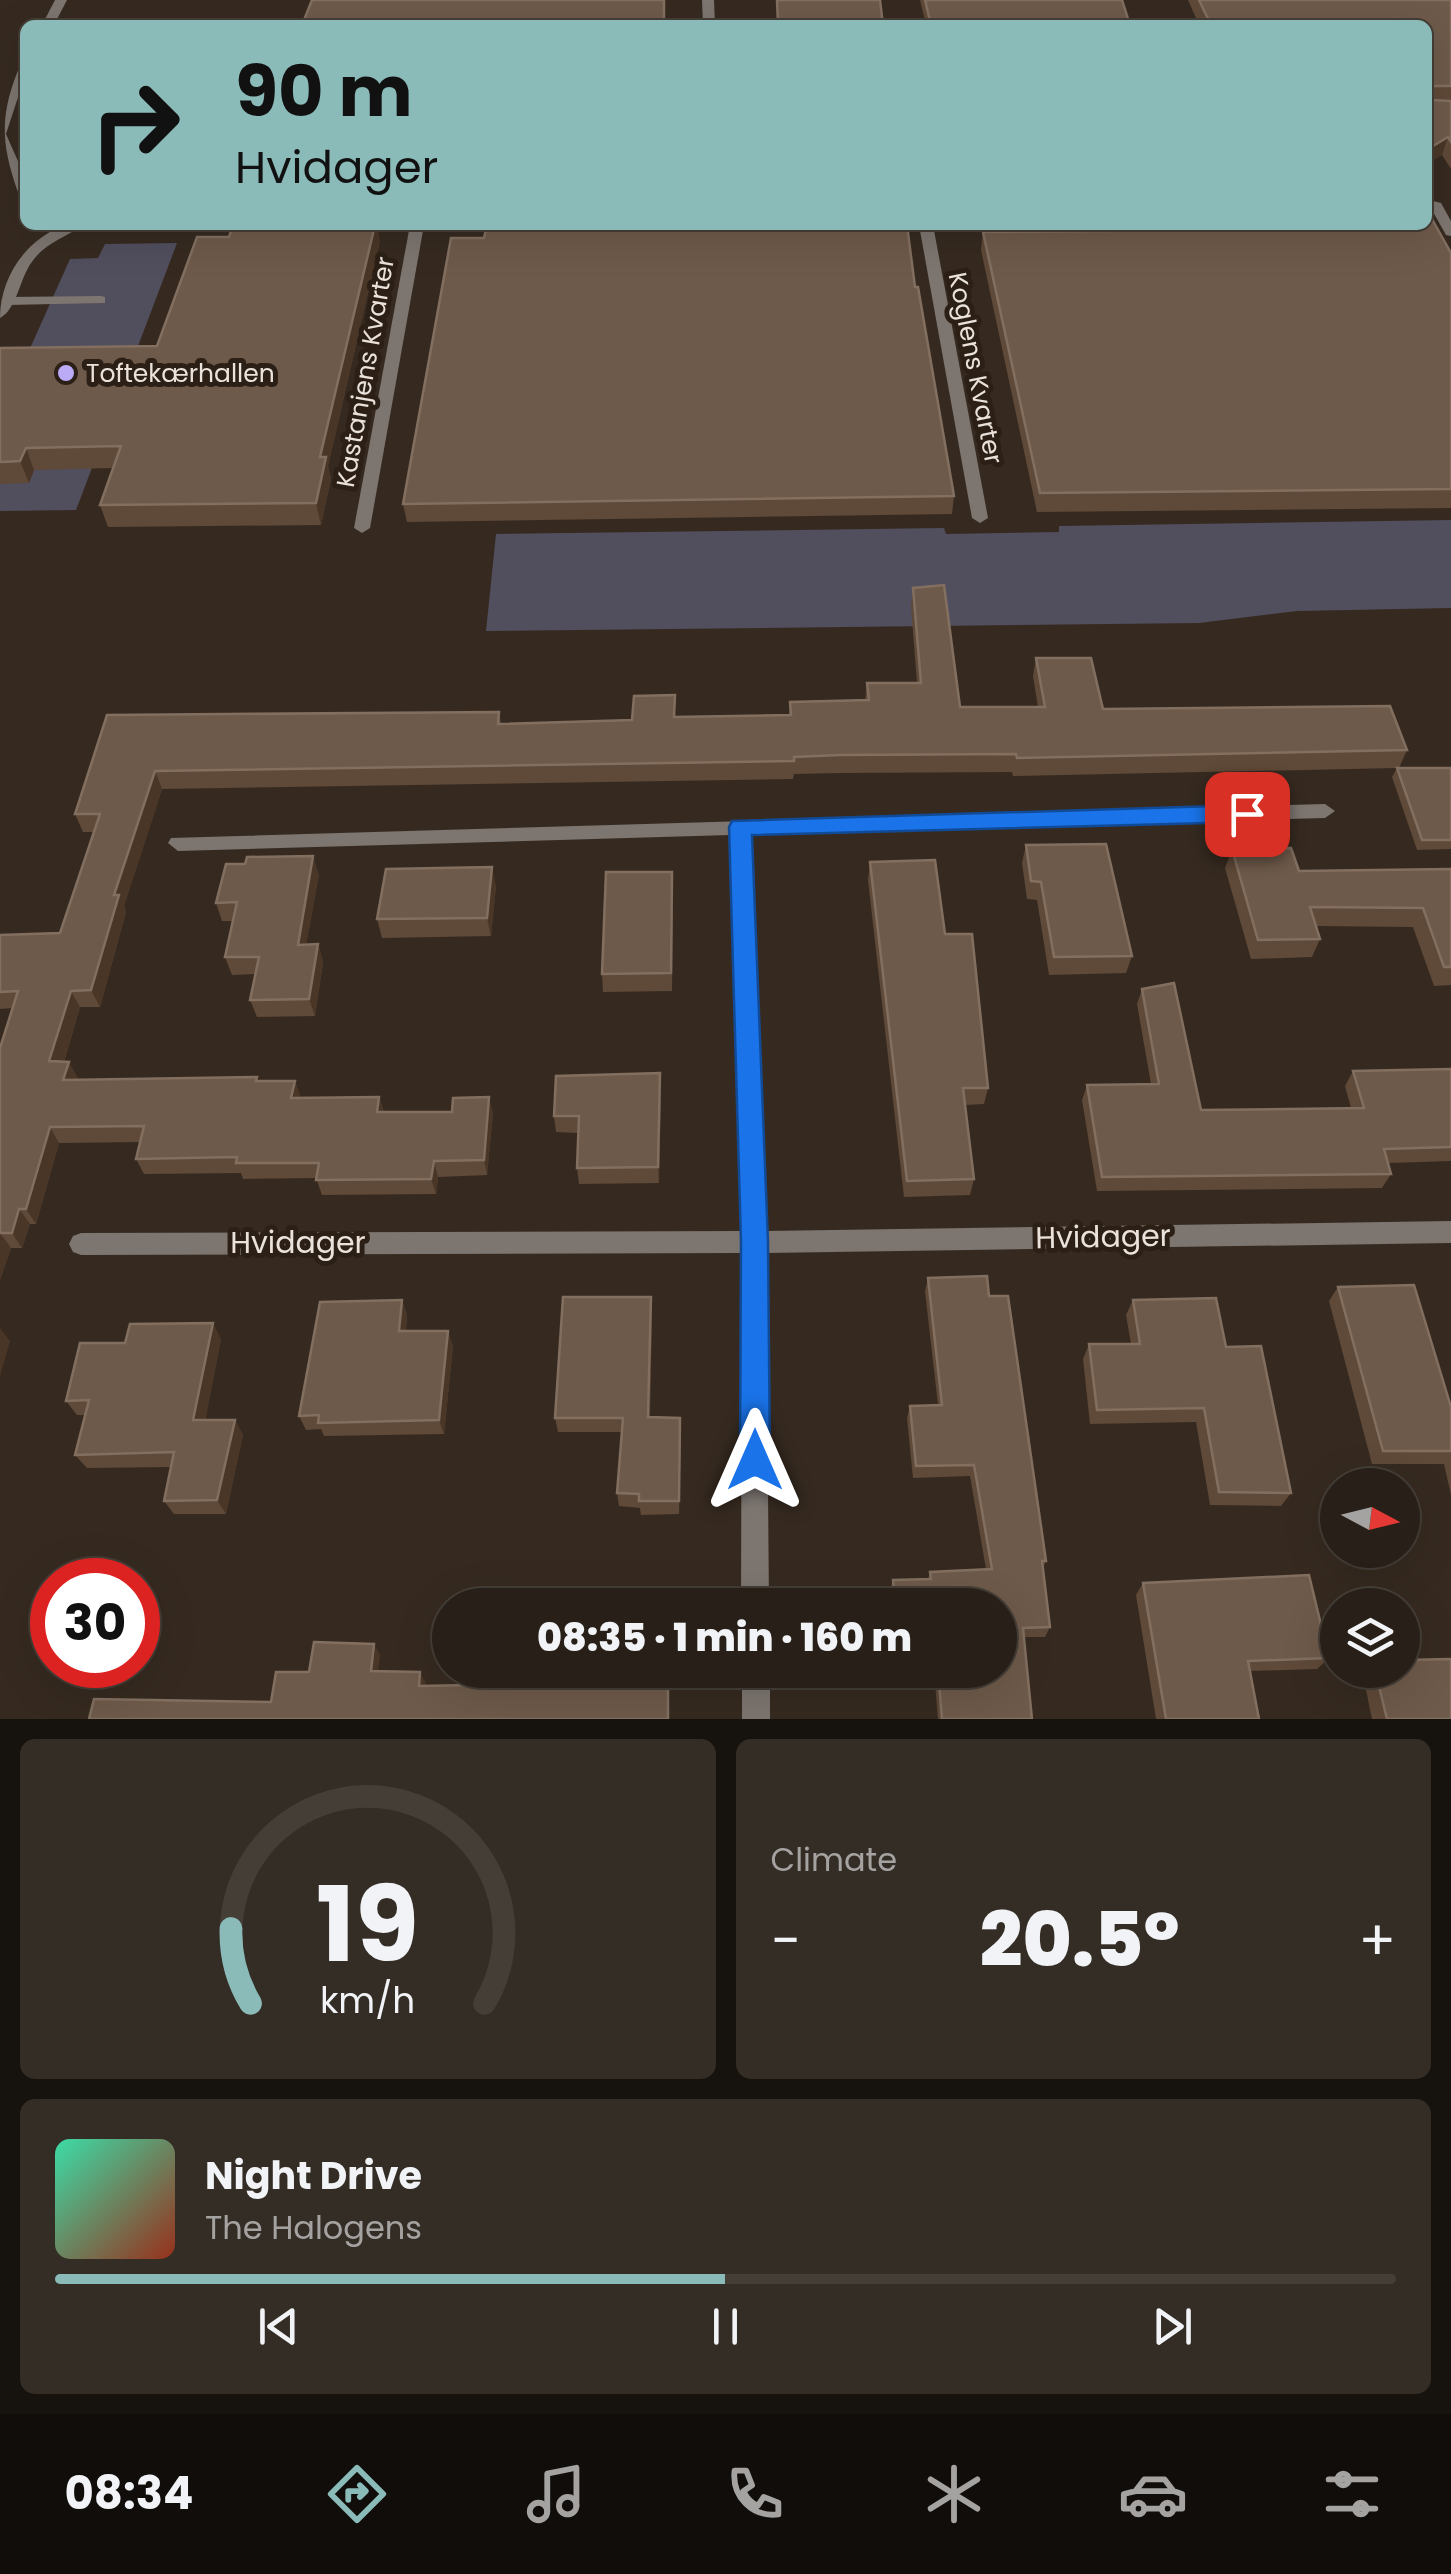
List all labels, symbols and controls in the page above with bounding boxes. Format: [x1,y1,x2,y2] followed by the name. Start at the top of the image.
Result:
[235,42,413,141] text: 90 m
[70,60,200,190] icon: right
[235,136,438,199] text: Hvidager
[328,254,403,490] street label: Kastanjens Kvarter
[940,269,1011,467] street label: Koglens Kvarter
[86,356,275,391] place label: Toftekærhallen
[55,362,77,384] marker: Toftekærhallen
[1205,772,1290,857] pin
[1220,787,1275,842] icon: arrive
[1035,1214,1171,1259] street label: Hvidager
[230,1221,366,1264] street label: Hvidager
[703,1408,807,1512] position arrow
[1320,1468,1420,1568] north arrow
[1320,1468,1420,1688] map controls
[30,1558,160,1688] speed limit sign: 30
[1320,1588,1420,1688] button: layers
[537,1611,912,1664] text: 08:35 · 1 min · 160 m
[771,1837,897,1882] text: Climate
[316,1852,419,1997] text: 19
[980,1887,1179,1992] text: 20.5°
[771,1902,801,1979] text: −
[1358,1902,1396,1979] text: +
[320,1975,415,2026] text: km/h
[205,2149,422,2202] text: Night Drive
[205,2205,422,2250] text: The Halogens
[251,2299,306,2354] icon: previous
[698,2299,753,2354] icon: pause
[1145,2299,1200,2354] icon: next
[322,2459,392,2529] icon: directions
[521,2459,591,2529] icon: music
[720,2459,790,2529] icon: phone
[919,2459,989,2529] icon: climate
[1118,2459,1188,2529] icon: car
[1317,2459,1387,2529] icon: filters
[64,2462,193,2525] text: 08:34

